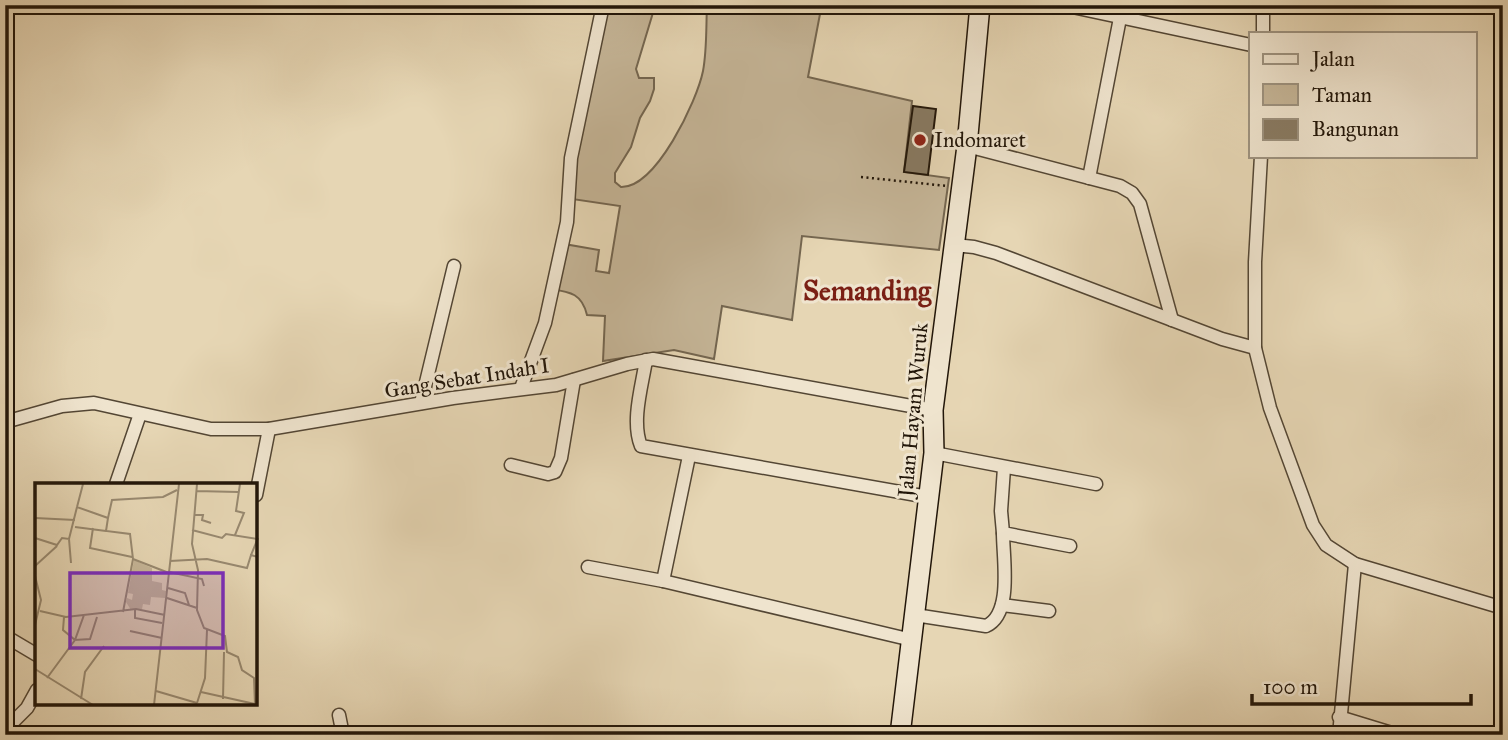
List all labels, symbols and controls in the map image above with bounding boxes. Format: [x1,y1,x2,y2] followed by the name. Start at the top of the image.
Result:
[1249,32,1476,158] legend
[1310,46,1355,72] text: Jalan
[1312,82,1372,108] text: Taman
[1312,116,1399,142] text: Bangunan
[934,127,1027,153] place label: Indomaret
[912,132,928,148] marker: Indomaret
[803,273,932,308] district label: Semanding
[892,322,934,500] street label: Jalan Hayam Wuruk
[383,352,551,404] street label: Gang Sebat Indah I
[35,483,257,705] inset map
[1252,663,1471,707] scale bar
[1263,674,1318,700] text: 100 m

